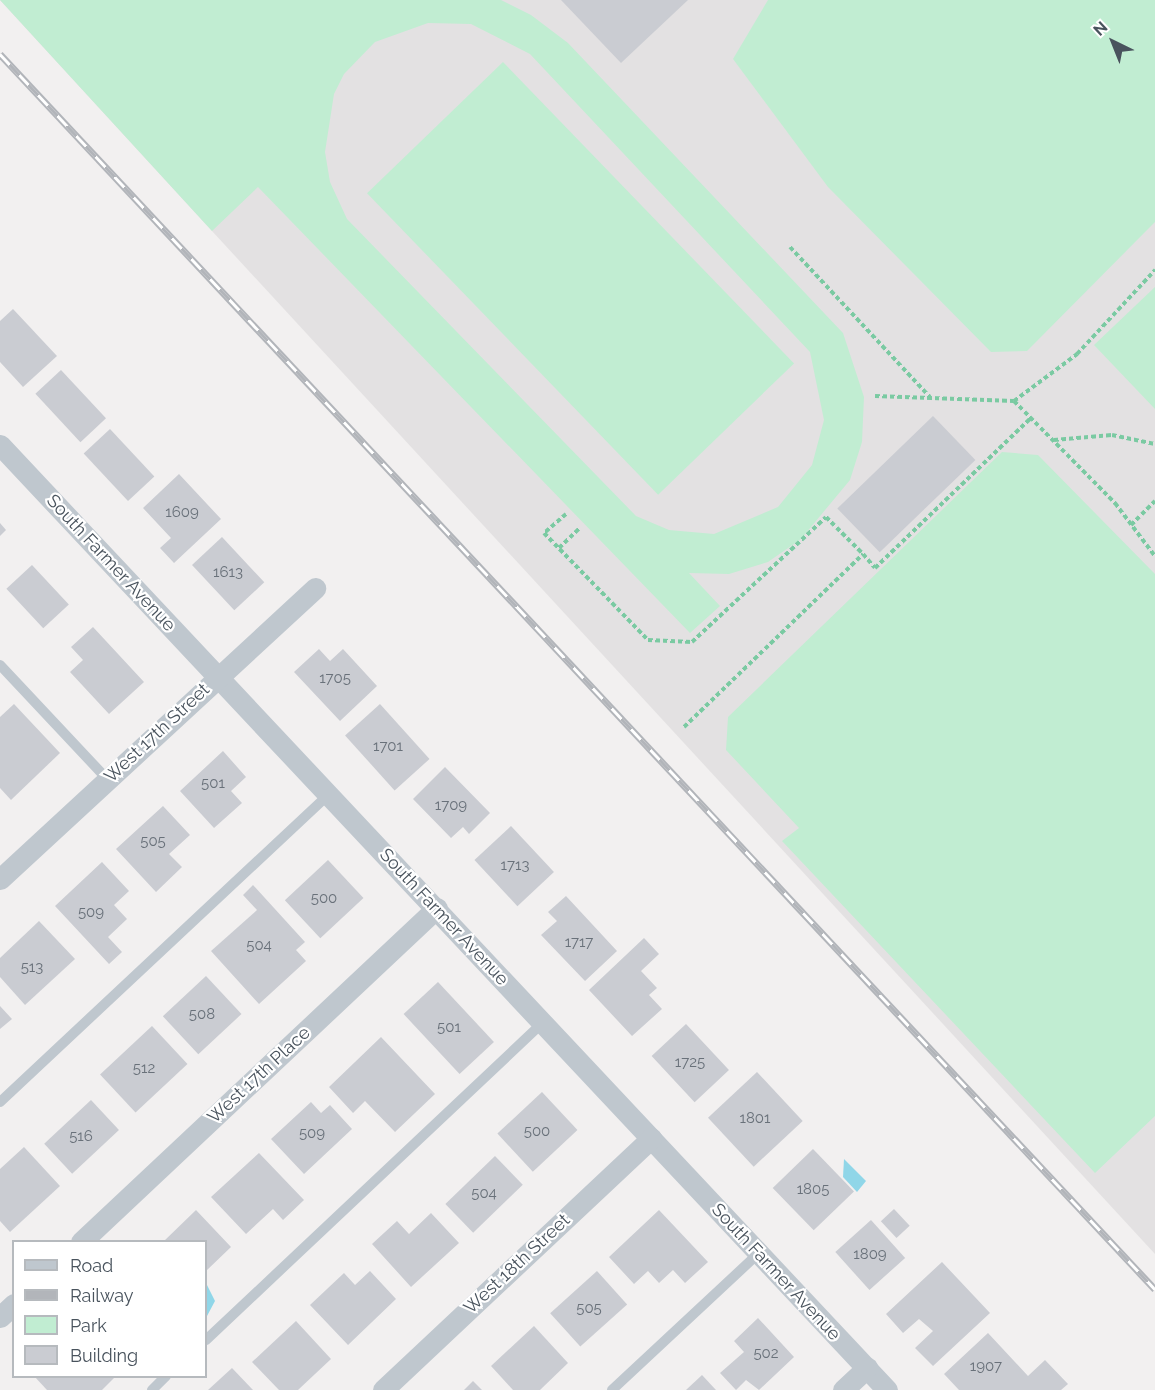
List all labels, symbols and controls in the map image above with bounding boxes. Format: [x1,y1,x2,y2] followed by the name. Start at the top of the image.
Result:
[1083,12,1143,72] north arrow
[1089,17,1111,40] text: N
[42,490,180,636] street label: South Farmer Avenue
[165,504,199,522] house number: 1609
[213,564,243,582] house number: 1613
[319,670,351,688] house number: 1705
[100,679,214,787] street label: West 17th Street
[373,738,403,756] house number: 1701
[201,775,225,793] house number: 501
[435,797,467,815] house number: 1709
[140,833,166,851] house number: 505
[375,844,513,990] street label: South Farmer Avenue
[501,857,529,875] house number: 1713
[311,890,337,908] house number: 500
[78,904,104,922] house number: 509
[565,934,593,952] house number: 1717
[246,937,272,955] house number: 504
[21,959,43,977] house number: 513
[189,1006,215,1024] house number: 508
[437,1019,461,1037] house number: 501
[203,1022,315,1128] street label: West 17th Place
[675,1054,705,1072] house number: 1725
[133,1060,155,1078] house number: 512
[740,1110,770,1128] house number: 1801
[524,1123,550,1141] house number: 500
[299,1125,325,1143] house number: 509
[69,1128,93,1146] house number: 516
[797,1181,829,1199] house number: 1805
[471,1185,497,1203] house number: 504
[707,1199,845,1345] street label: South Farmer Avenue
[460,1209,574,1319] street label: West 18th Street
[12,1240,207,1378] legend
[853,1246,887,1264] house number: 1809
[70,1255,113,1276] text: Road
[70,1285,134,1306] text: Railway
[576,1300,602,1318] house number: 505
[70,1315,107,1336] text: Park
[70,1345,138,1366] text: Building
[753,1345,779,1363] house number: 502
[970,1358,1002,1376] house number: 1907

